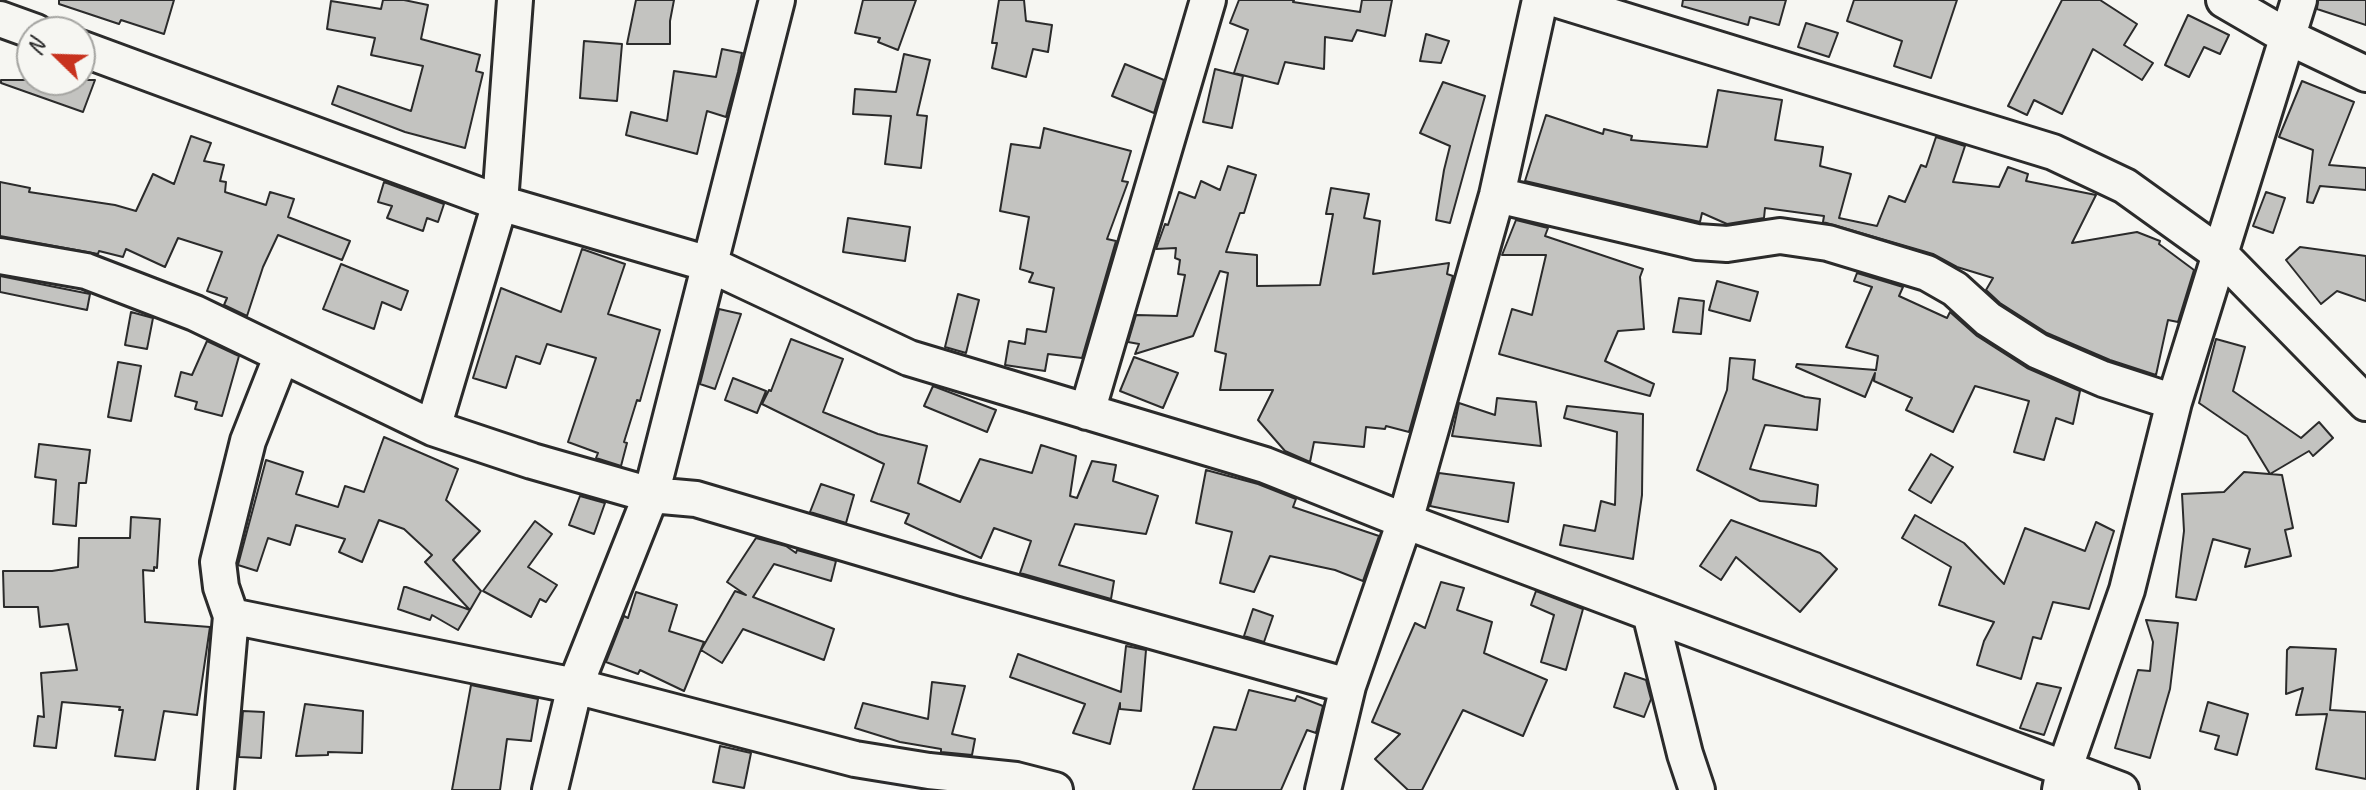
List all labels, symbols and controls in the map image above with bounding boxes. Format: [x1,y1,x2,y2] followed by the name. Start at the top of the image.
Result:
[16,16,96,96] north arrow
[20,36,51,59] text: N

